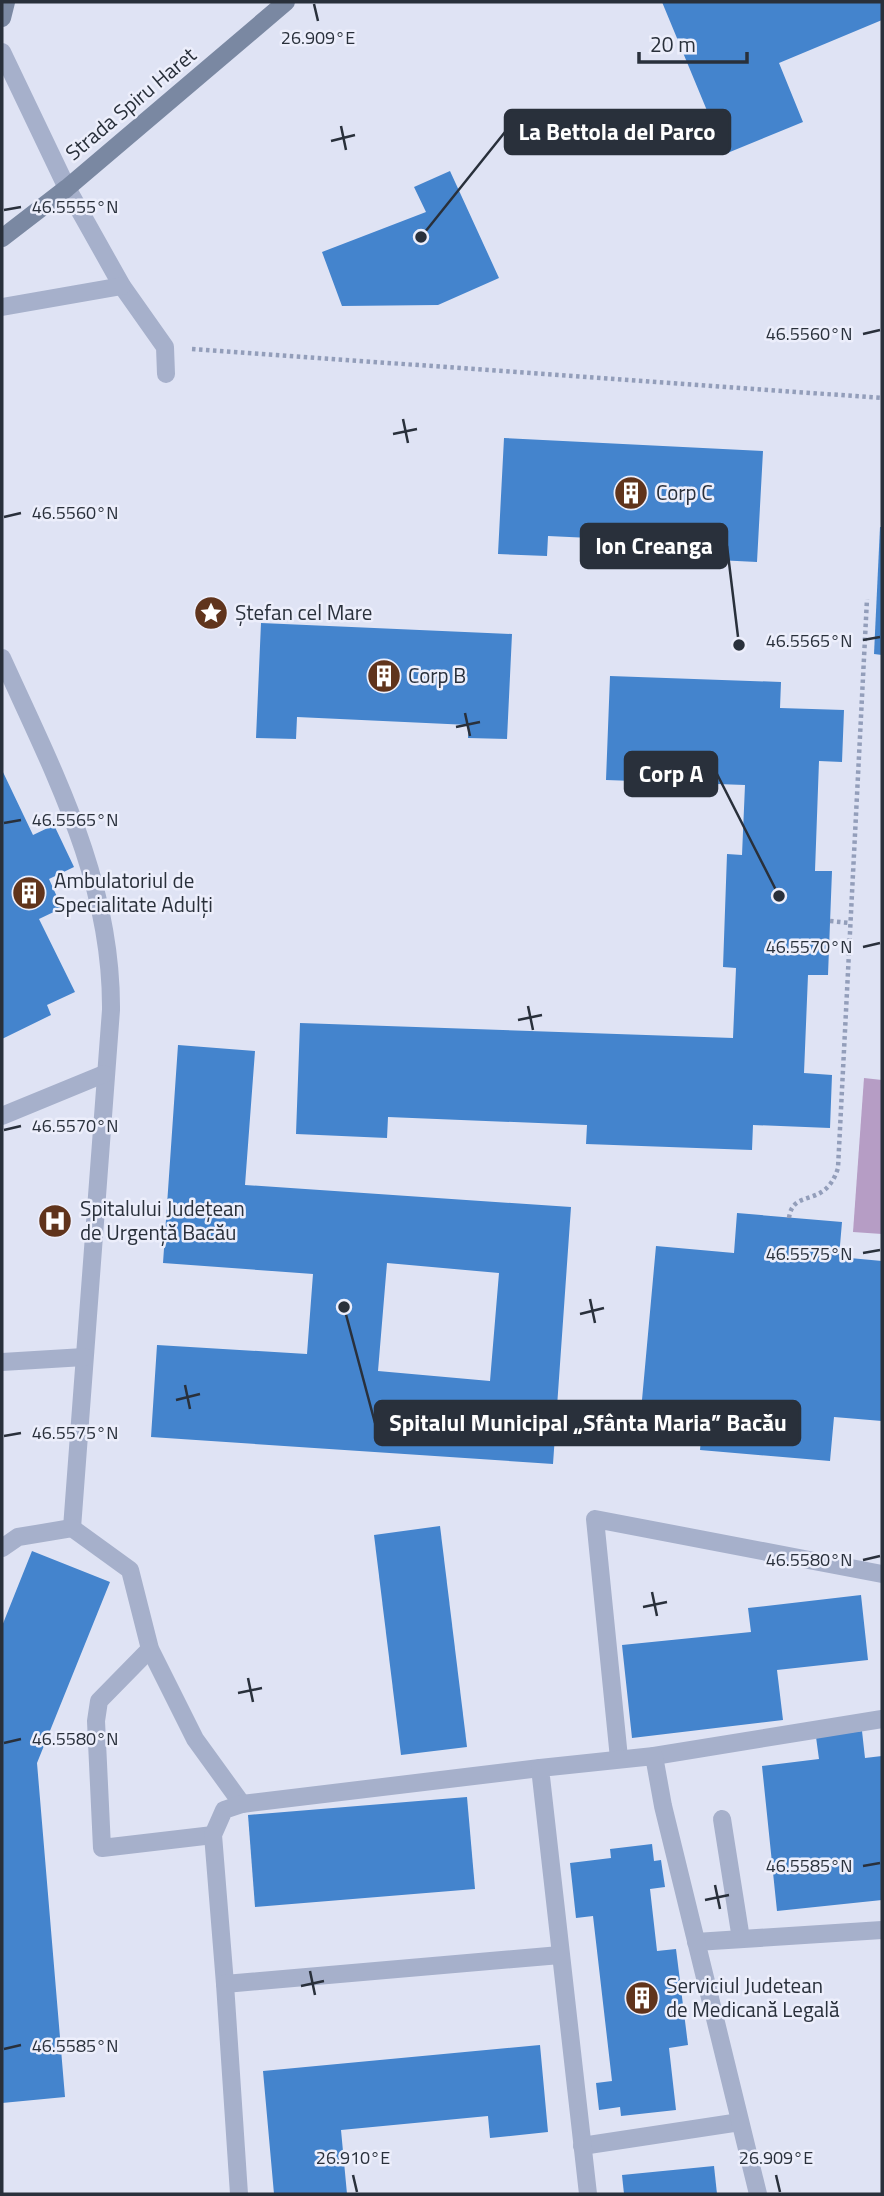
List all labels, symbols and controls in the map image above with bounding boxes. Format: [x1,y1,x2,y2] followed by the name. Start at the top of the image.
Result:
[639,21,748,65] scale bar
[281,24,355,51] text: 26.909°E
[650,28,696,60] text: 20 m
[58,38,203,168] street label: Strada Spiru Haret
[505,110,730,154] callout: La Bettola del Parco
[518,114,716,149] text: La Bettola del Parco
[32,193,118,220] text: 46.5555°N
[766,320,852,347] text: 46.5560°N
[612,474,650,512] building icon: Corp C
[656,476,713,508] place label: Corp C
[32,499,118,526] text: 46.5560°N
[581,524,727,568] callout: Ion Creanga
[595,528,713,563] text: Ion Creanga
[192,594,230,632] place icon: Ștefan cel Mare
[235,596,372,628] place label: Ștefan cel Mare
[766,627,852,654] text: 46.5565°N
[365,657,403,695] building icon: Corp B
[408,659,466,691] place label: Corp B
[625,752,717,796] callout: Corp A
[639,756,703,791] text: Corp A
[32,806,118,833] text: 46.5565°N
[54,864,213,920] place label: Ambulatoriul de Specialitate Adulți
[10,874,48,912] building icon: Ambulatoriul de Specialitate Adulți
[766,933,852,960] text: 46.5570°N
[32,1112,118,1139] text: 46.5570°N
[80,1192,245,1248] place label: Spitalului Județean de Urgență Bacău
[36,1202,74,1240] hospital icon: Spitalului Județean de Urgență Bacău
[766,1240,852,1267] text: 46.5575°N
[375,1401,800,1445] callout: Spitalul Municipal „Sfânta Maria” Bacău
[389,1405,787,1440] text: Spitalul Municipal „Sfânta Maria” Bacău
[32,1419,118,1446] text: 46.5575°N
[766,1546,852,1573] text: 46.5580°N
[32,1725,118,1752] text: 46.5580°N
[766,1852,852,1879] text: 46.5585°N
[666,1969,840,2025] place label: Serviciul Judetean de Medicană Legală
[623,1979,661,2017] building icon: Serviciul Judetean de Medicană Legală
[32,2032,118,2059] text: 46.5585°N
[316,2144,390,2171] text: 26.910°E
[739,2144,813,2171] text: 26.909°E

